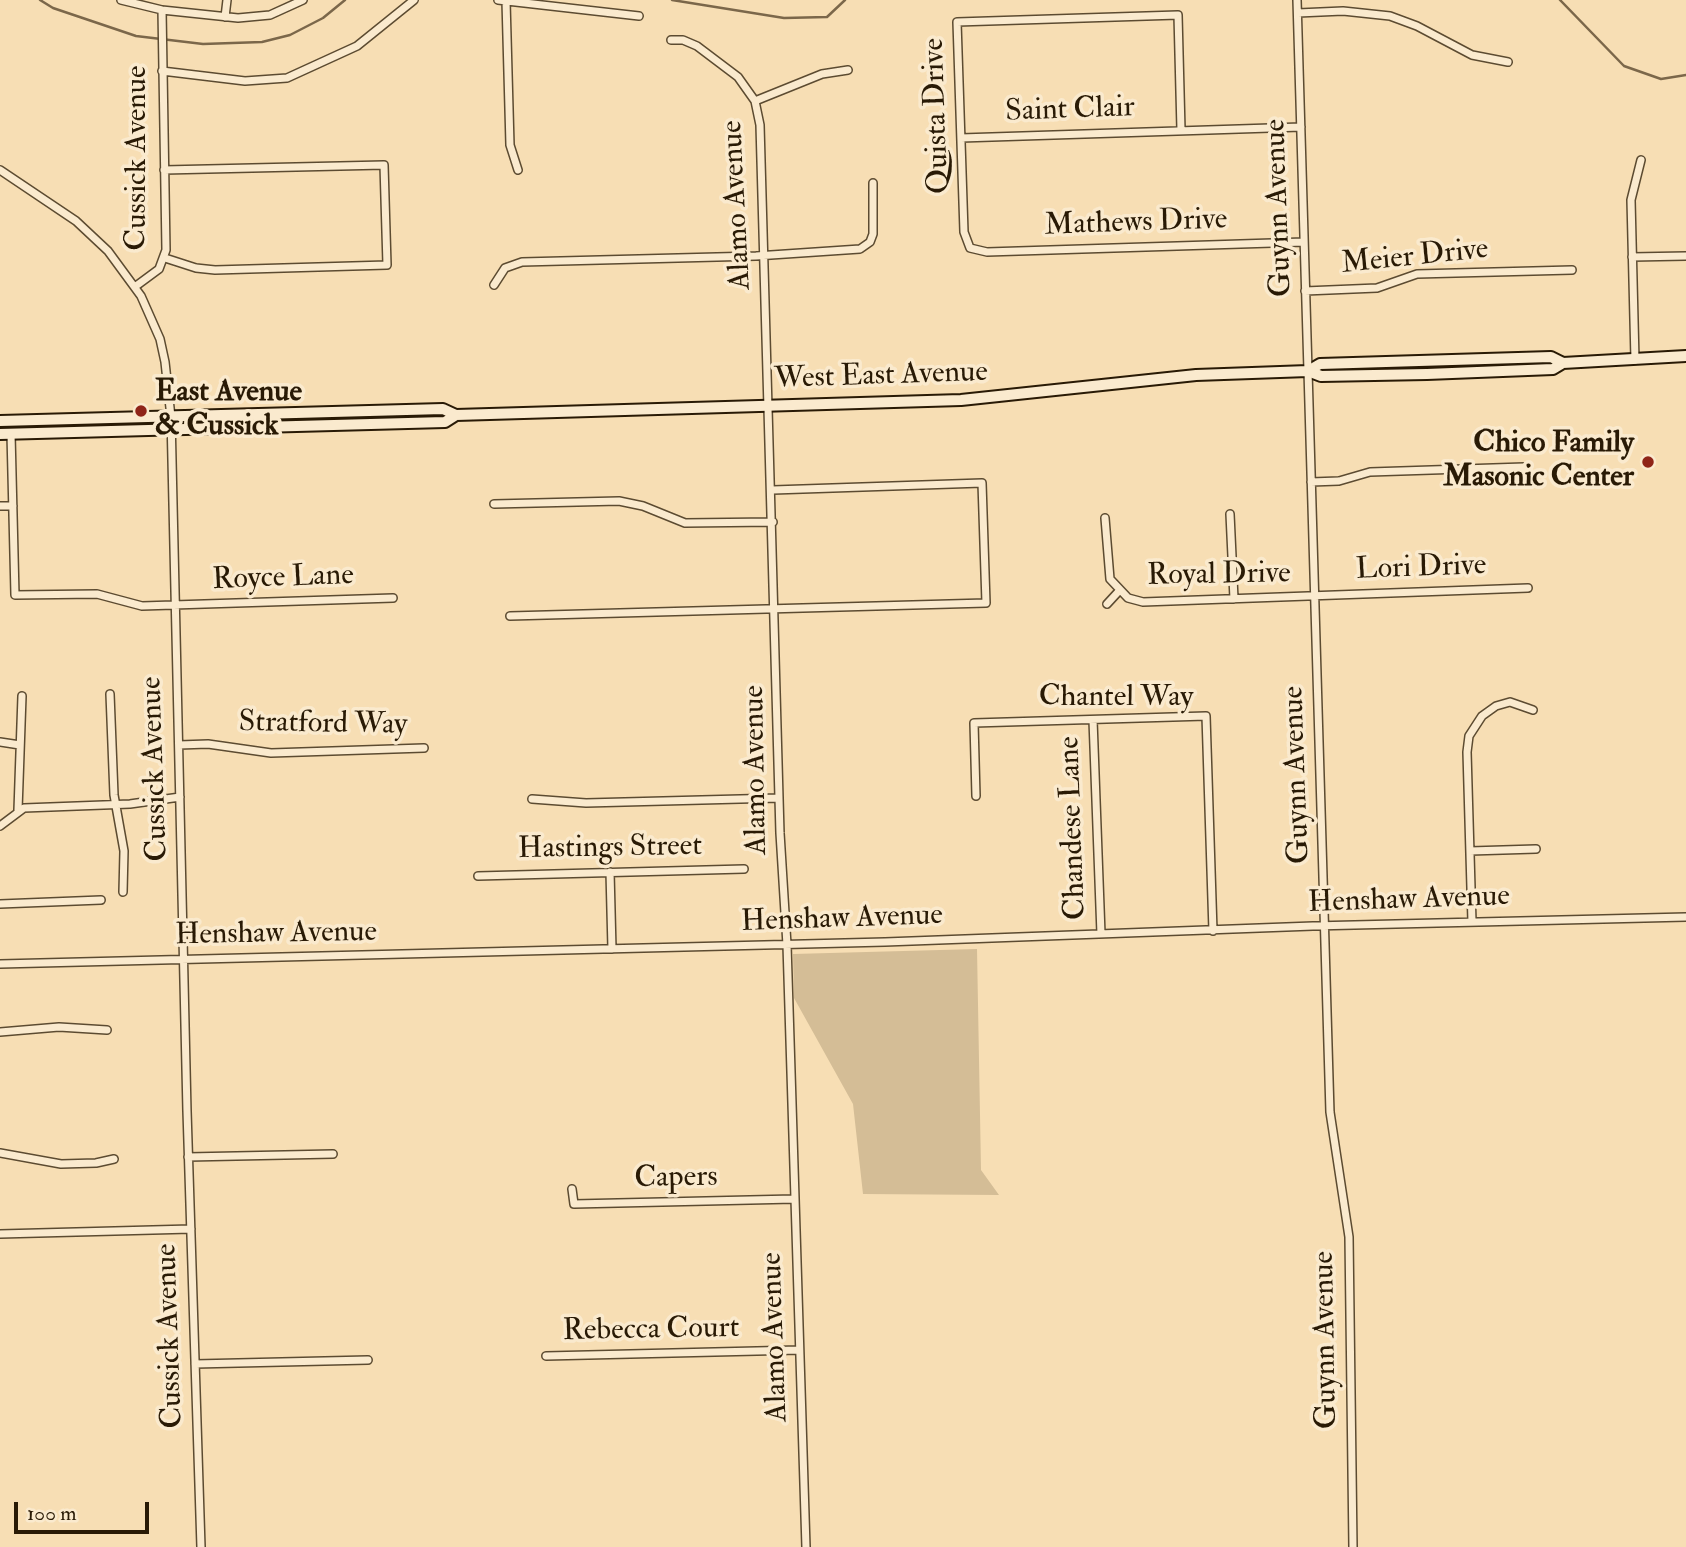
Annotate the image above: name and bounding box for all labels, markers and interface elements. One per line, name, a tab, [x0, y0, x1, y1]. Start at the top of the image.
street label: Quista Drive	[917, 37, 959, 195]
street label: Cussick Avenue	[121, 65, 157, 251]
street label: Saint Clair	[1005, 91, 1135, 131]
street label: Guynn Avenue	[1259, 118, 1301, 298]
street label: Alamo Avenue	[716, 119, 760, 291]
street label: Mathews Drive	[1044, 203, 1228, 245]
street label: Meier Drive	[1340, 232, 1490, 284]
street label: West East Avenue	[774, 355, 988, 399]
place label: East Avenue & Cussick	[155, 376, 302, 446]
marker: East Avenue & Cussick	[133, 403, 149, 419]
place label: Chico Family Masonic Center	[1443, 427, 1634, 498]
marker: Chico Family Masonic Center	[1640, 454, 1656, 470]
street label: Lori Drive	[1355, 549, 1487, 589]
street label: Royal Drive	[1147, 557, 1291, 595]
street label: Royce Lane	[212, 559, 354, 599]
street label: Cussick Avenue	[135, 676, 177, 862]
street label: Chantel Way	[1039, 681, 1193, 717]
street label: Alamo Avenue	[738, 685, 776, 855]
street label: Guynn Avenue	[1277, 685, 1319, 865]
street label: Stratford Way	[238, 706, 408, 744]
street label: Chandese Lane	[1053, 735, 1095, 921]
street label: Hastings Street	[518, 829, 702, 869]
street label: Henshaw Avenue	[1307, 879, 1511, 923]
street label: Henshaw Avenue	[740, 898, 944, 942]
street label: Henshaw Avenue	[175, 915, 377, 955]
street label: Capers	[634, 1160, 718, 1198]
street label: Cussick Avenue	[150, 1243, 192, 1429]
street label: Alamo Avenue	[755, 1251, 797, 1423]
street label: Guynn Avenue	[1307, 1251, 1347, 1429]
street label: Rebecca Court	[562, 1311, 740, 1351]
scale bar	[18, 1488, 152, 1532]
text: 100 m	[27, 1500, 77, 1527]

